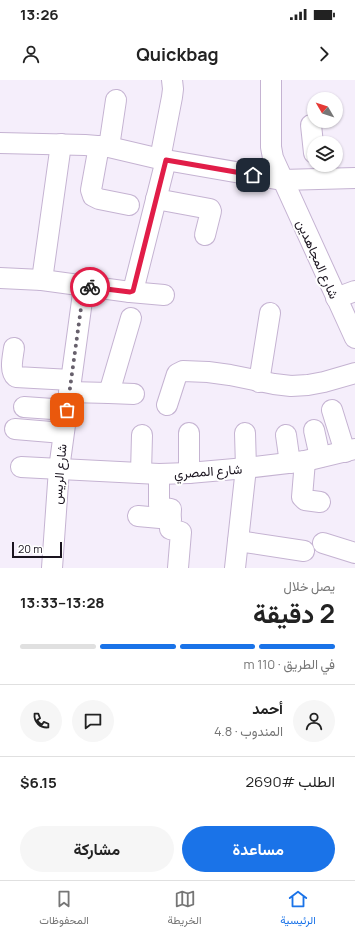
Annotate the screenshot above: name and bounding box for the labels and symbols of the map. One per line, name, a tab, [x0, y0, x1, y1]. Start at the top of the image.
north arrow	[307, 92, 343, 128]
pin	[236, 158, 270, 192]
street label: شارع المجاهدين	[292, 216, 344, 302]
courier	[70, 267, 110, 307]
pin	[50, 393, 84, 427]
street label: شارع الريس	[47, 443, 72, 505]
street label: شارع المصري	[173, 460, 243, 484]
scale bar	[12, 540, 62, 559]

